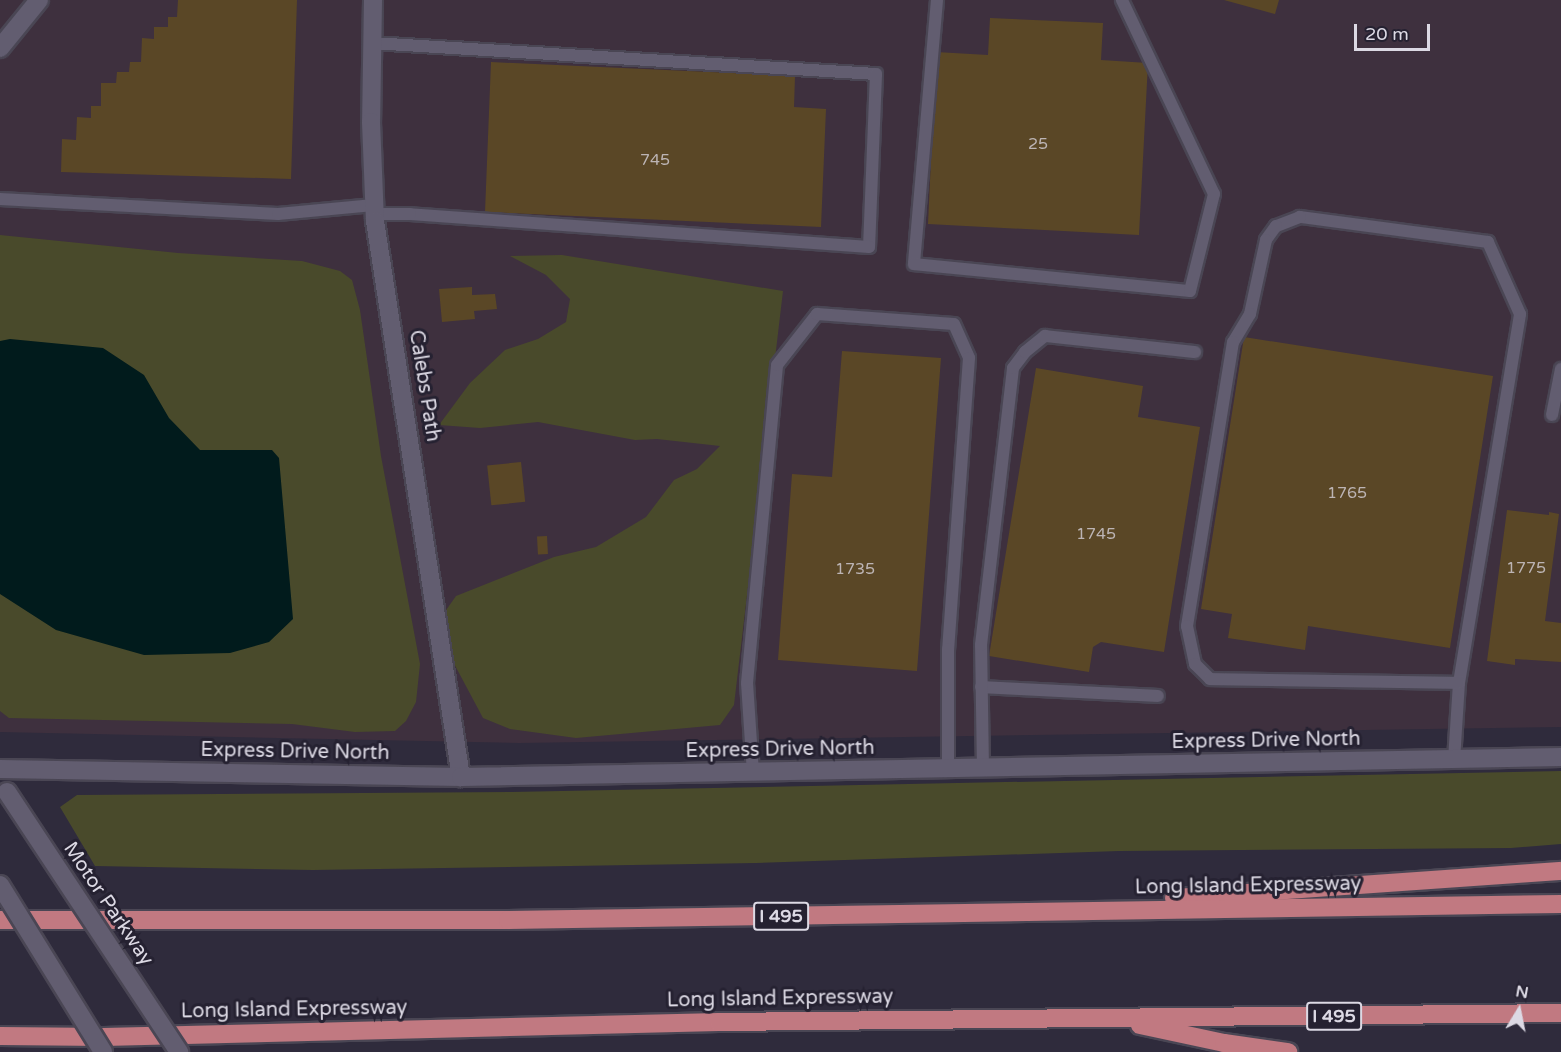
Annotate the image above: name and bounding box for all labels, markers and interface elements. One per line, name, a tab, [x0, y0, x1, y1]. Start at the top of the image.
scale bar	[1357, 12, 1434, 50]
text: 20 m	[1365, 23, 1409, 45]
house number: 25	[1028, 134, 1048, 154]
house number: 745	[640, 150, 670, 170]
street label: Calebs Path	[403, 329, 445, 443]
house number: 1765	[1327, 483, 1367, 503]
house number: 1745	[1076, 524, 1116, 544]
house number: 1775	[1506, 558, 1546, 578]
house number: 1735	[835, 559, 875, 579]
street label: Express Drive North	[1171, 727, 1361, 755]
street label: Express Drive North	[685, 736, 875, 764]
street label: Express Drive North	[200, 738, 390, 766]
street label: Motor Parkway	[58, 838, 158, 970]
street label: Long Island Expressway	[1135, 872, 1361, 900]
road number: I 495	[752, 901, 810, 931]
north arrow	[1489, 980, 1549, 1040]
text: N	[1514, 981, 1530, 1003]
street label: Long Island Expressway	[667, 985, 893, 1013]
street label: Long Island Expressway	[181, 996, 407, 1024]
road number: I 495	[1306, 1001, 1362, 1031]

